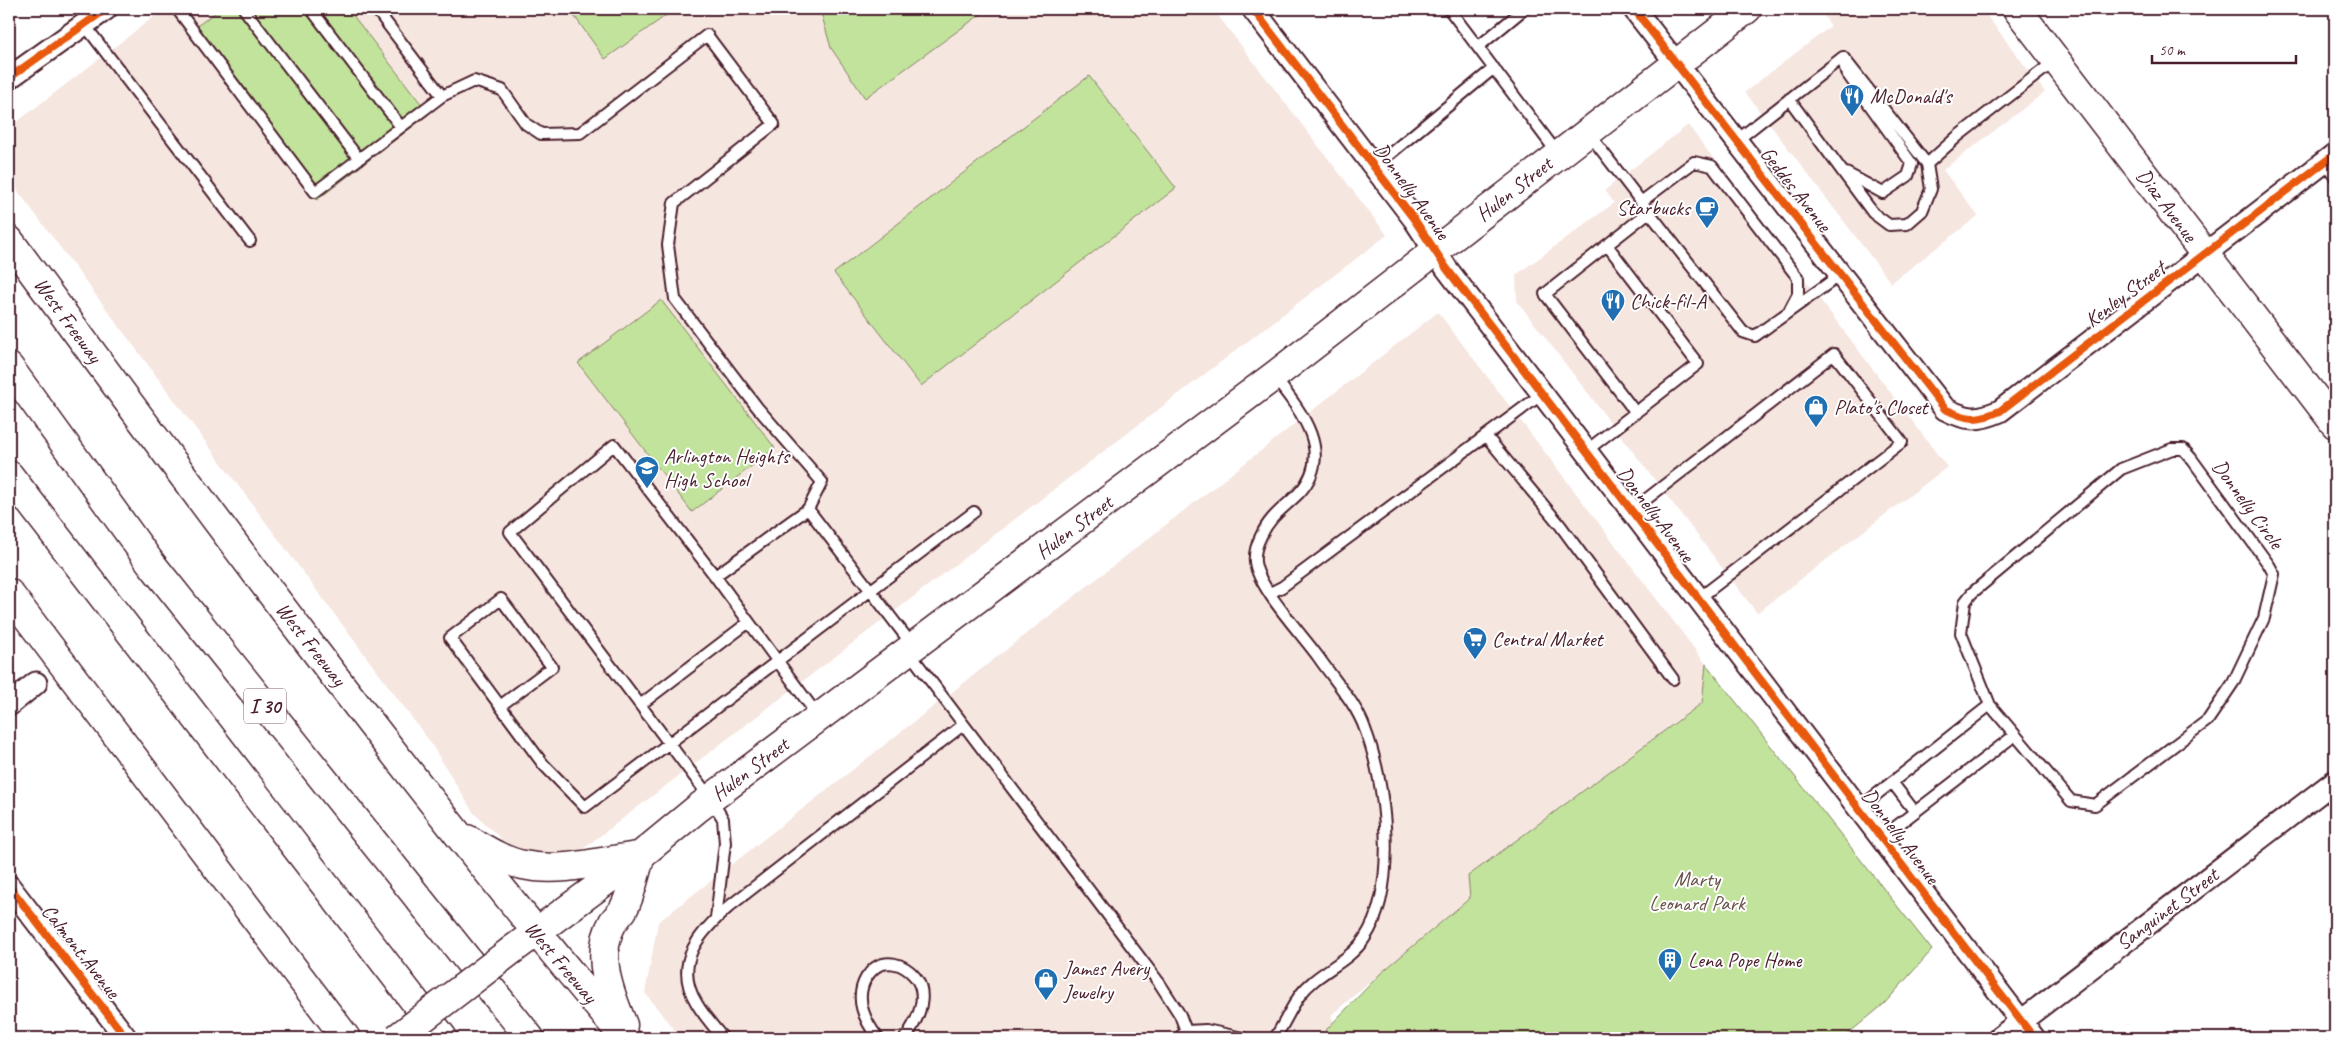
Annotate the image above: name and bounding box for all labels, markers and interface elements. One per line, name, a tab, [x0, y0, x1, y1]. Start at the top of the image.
scale bar	[2152, 32, 2295, 64]
text: 50 m	[2159, 41, 2186, 60]
restaurant icon: McDonald's	[1839, 83, 1865, 117]
place label: McDonald's	[1870, 83, 1953, 109]
street label: Donnelly Avenue	[1368, 138, 1456, 245]
street label: Geddes Avenue	[1755, 141, 1838, 238]
street label: Hulen Street	[1471, 150, 1559, 227]
street label: Diaz Avenue	[2131, 163, 2204, 248]
place label: Starbucks	[1617, 195, 1692, 221]
cafe icon: Starbucks	[1694, 195, 1720, 229]
street label: Kenley Street	[2080, 253, 2173, 333]
street label: West Freeway	[28, 272, 109, 369]
restaurant icon: Chick-fil-A	[1600, 288, 1626, 322]
place label: Chick-fil-A	[1630, 288, 1707, 314]
shop icon: Plato's Closet	[1803, 394, 1829, 428]
place label: Plato's Closet	[1834, 394, 1930, 420]
place label: Arlington Heights High School	[664, 443, 791, 493]
street label: Donnelly Circle	[2207, 454, 2290, 555]
school or university icon: Arlington Heights High School	[634, 455, 660, 489]
street label: Donnelly Avenue	[1612, 461, 1701, 568]
street label: Hulen Street	[1030, 488, 1119, 564]
street label: West Freeway	[270, 597, 353, 693]
supermarket icon: Central Market	[1462, 626, 1488, 660]
place label: Central Market	[1492, 626, 1605, 652]
road number: I 30	[244, 688, 286, 724]
street label: Hulen Street	[706, 730, 795, 806]
street label: Donnelly Avenue	[1857, 783, 1946, 890]
street label: Sanguinet Street	[2111, 861, 2225, 956]
park label: Marty Leonard Park	[1649, 866, 1746, 916]
street label: Calmont Avenue	[36, 899, 127, 1004]
street label: West Freeway	[519, 916, 604, 1010]
building icon: Lena Pope Home	[1657, 947, 1683, 981]
place label: Lena Pope Home	[1688, 947, 1802, 973]
place label: James Avery Jewelry	[1063, 955, 1151, 1005]
shop icon: James Avery Jewelry	[1033, 967, 1059, 1001]

